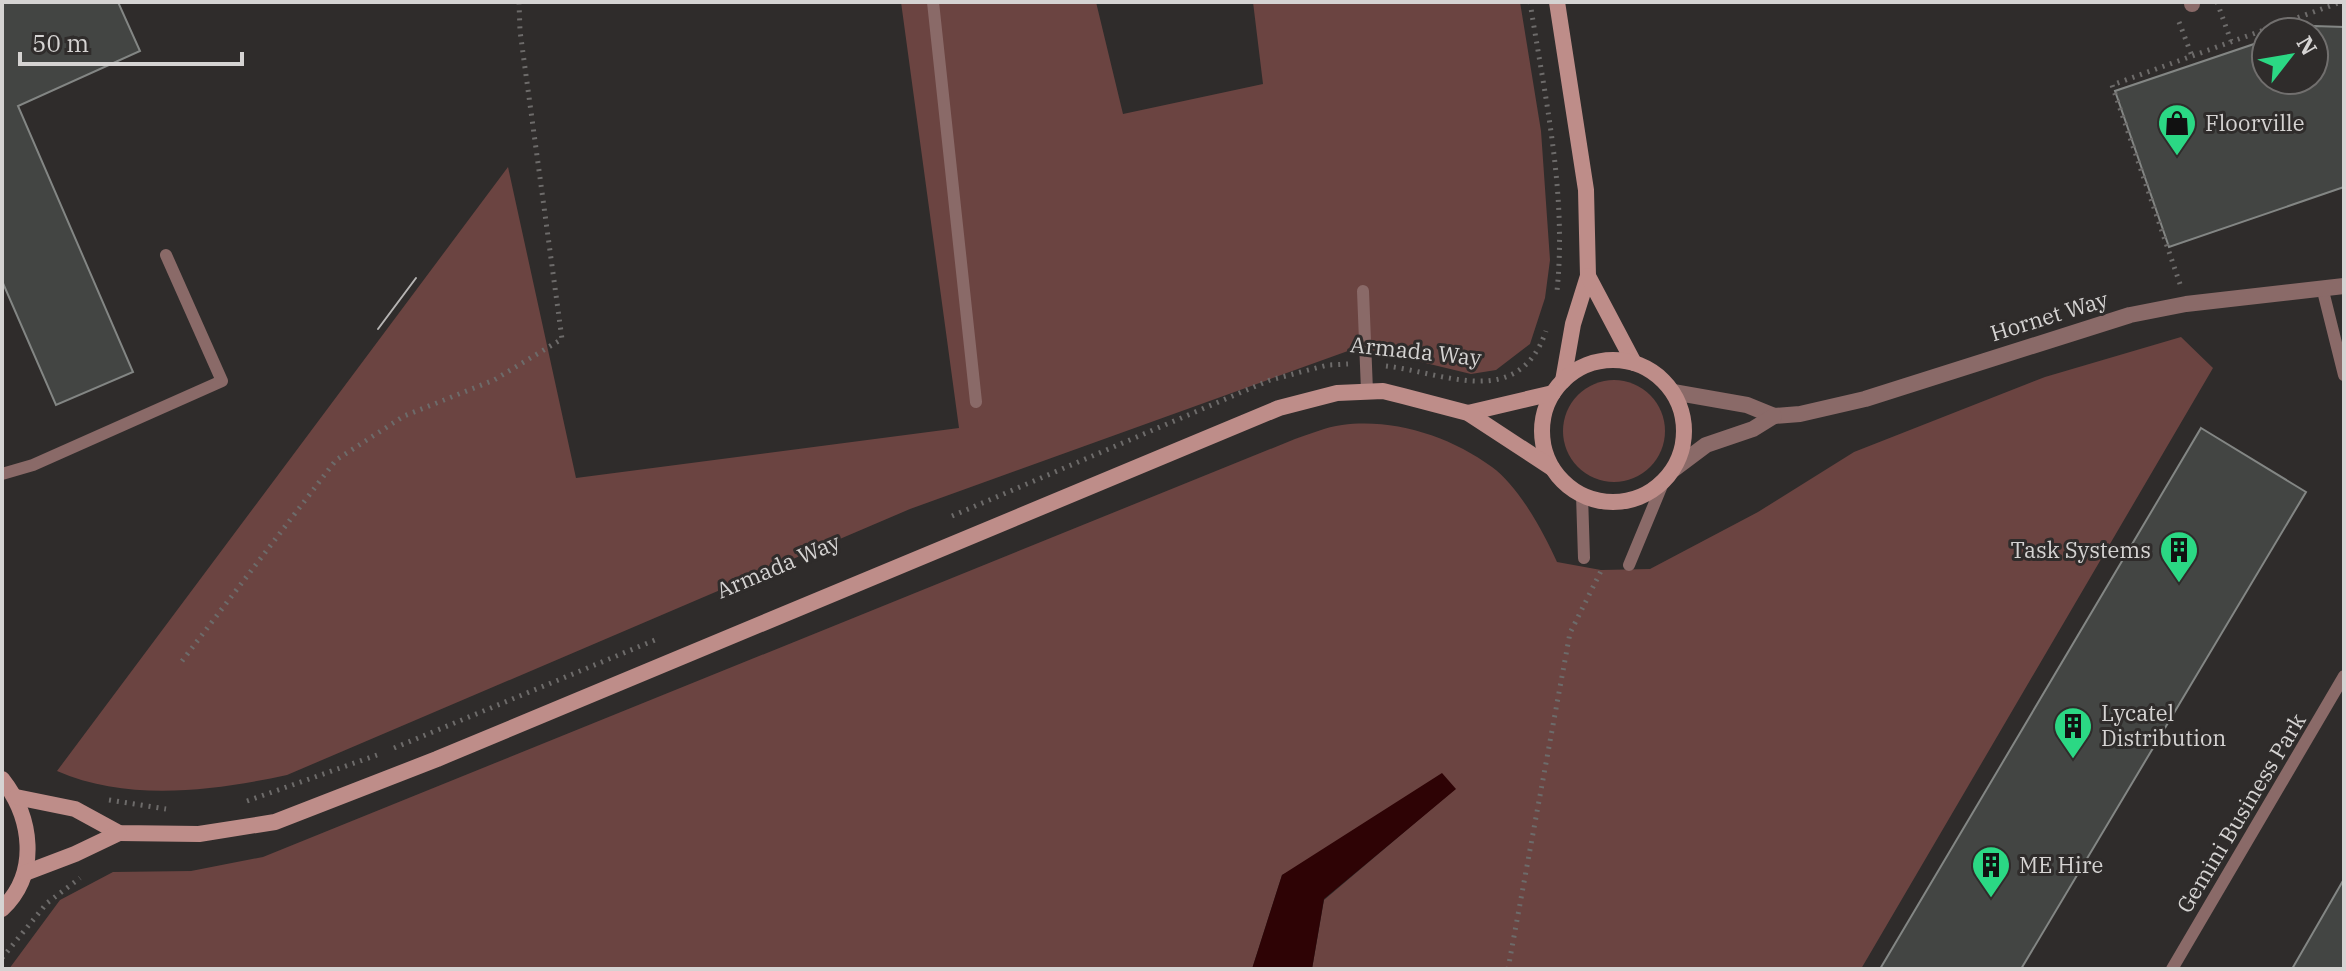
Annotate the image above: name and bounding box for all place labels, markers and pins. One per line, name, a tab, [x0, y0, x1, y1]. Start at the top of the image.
shop icon: Floorville	[2156, 102, 2198, 157]
place label: Floorville	[2205, 108, 2304, 137]
building icon: Task Systems	[2158, 529, 2200, 584]
place label: Task Systems	[2010, 535, 2151, 564]
place label: Lycatel Distribution	[2101, 698, 2226, 752]
building icon: Lycatel Distribution	[2052, 705, 2094, 760]
building icon: ME Hire	[1970, 844, 2012, 899]
place label: ME Hire	[2019, 850, 2103, 879]

